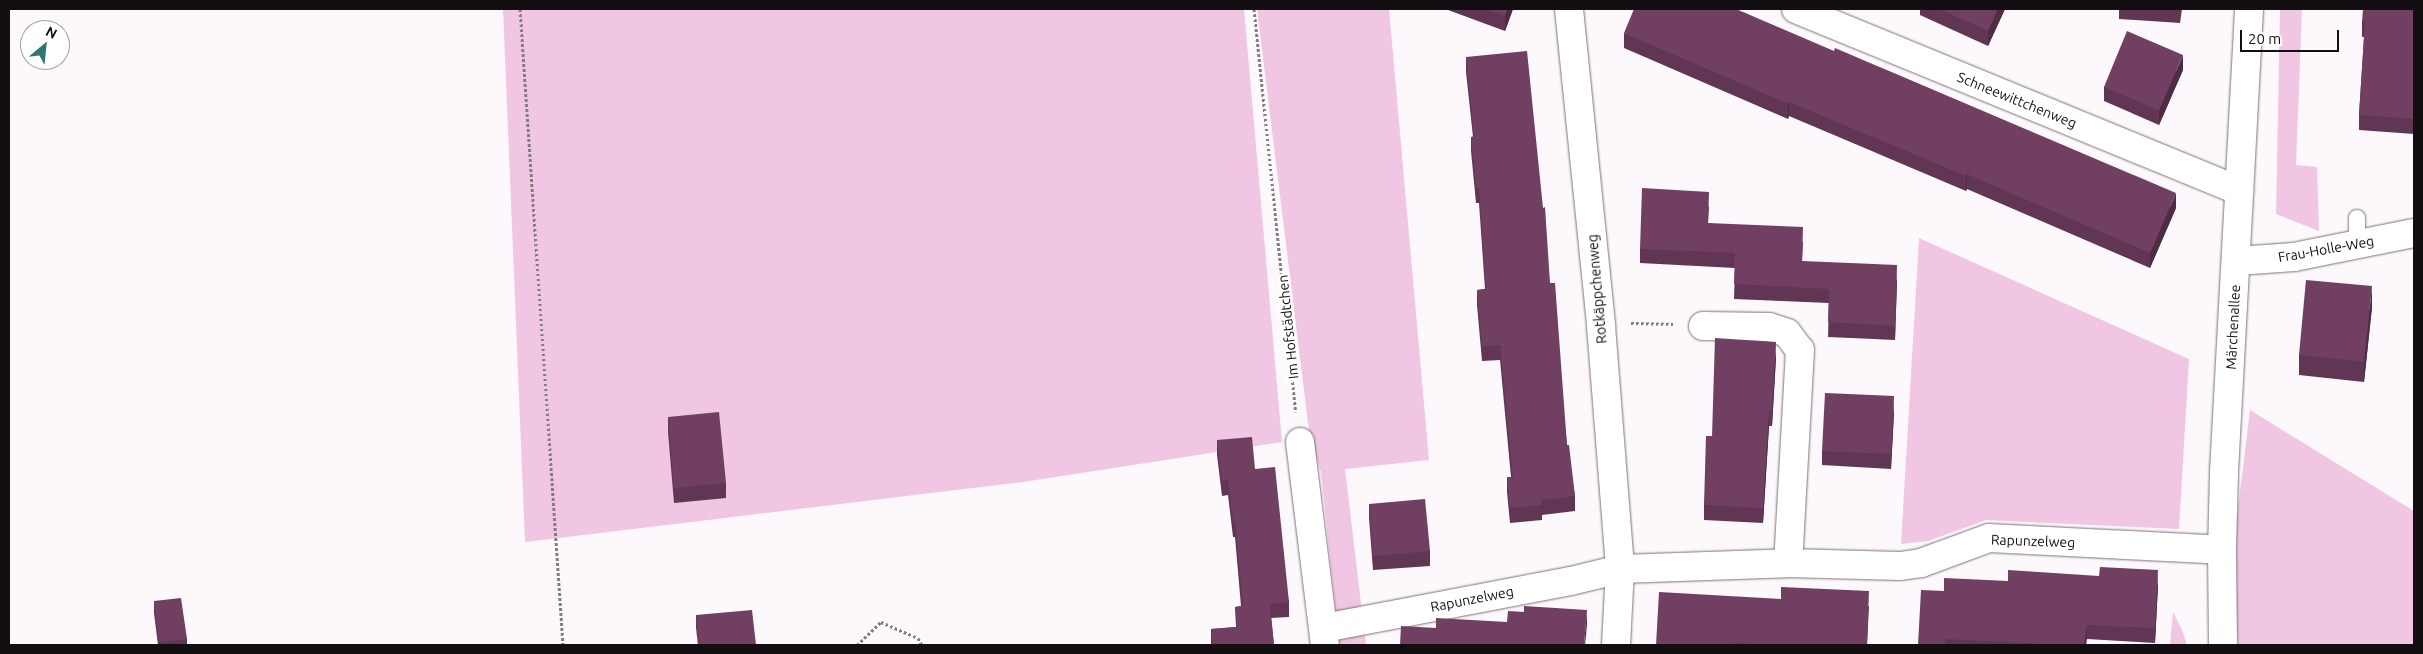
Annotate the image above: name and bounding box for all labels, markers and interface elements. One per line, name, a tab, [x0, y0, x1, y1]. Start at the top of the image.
north arrow	[20, 20, 70, 70]
scale bar	[2243, 20, 2342, 52]
text: N	[43, 23, 60, 42]
text: 20 m	[2248, 30, 2281, 47]
street label: Schneewittchenweg	[1955, 68, 2079, 132]
street label: Frau-Holle-Weg	[2277, 232, 2375, 266]
street label: Rotkäppchenweg	[1584, 234, 1610, 344]
street label: Im Hofstädtchen	[1274, 274, 1302, 380]
street label: Märchenallee	[2222, 284, 2244, 370]
street label: Rapunzelweg	[1991, 531, 2075, 551]
street label: Rapunzelweg	[1429, 583, 1515, 615]

